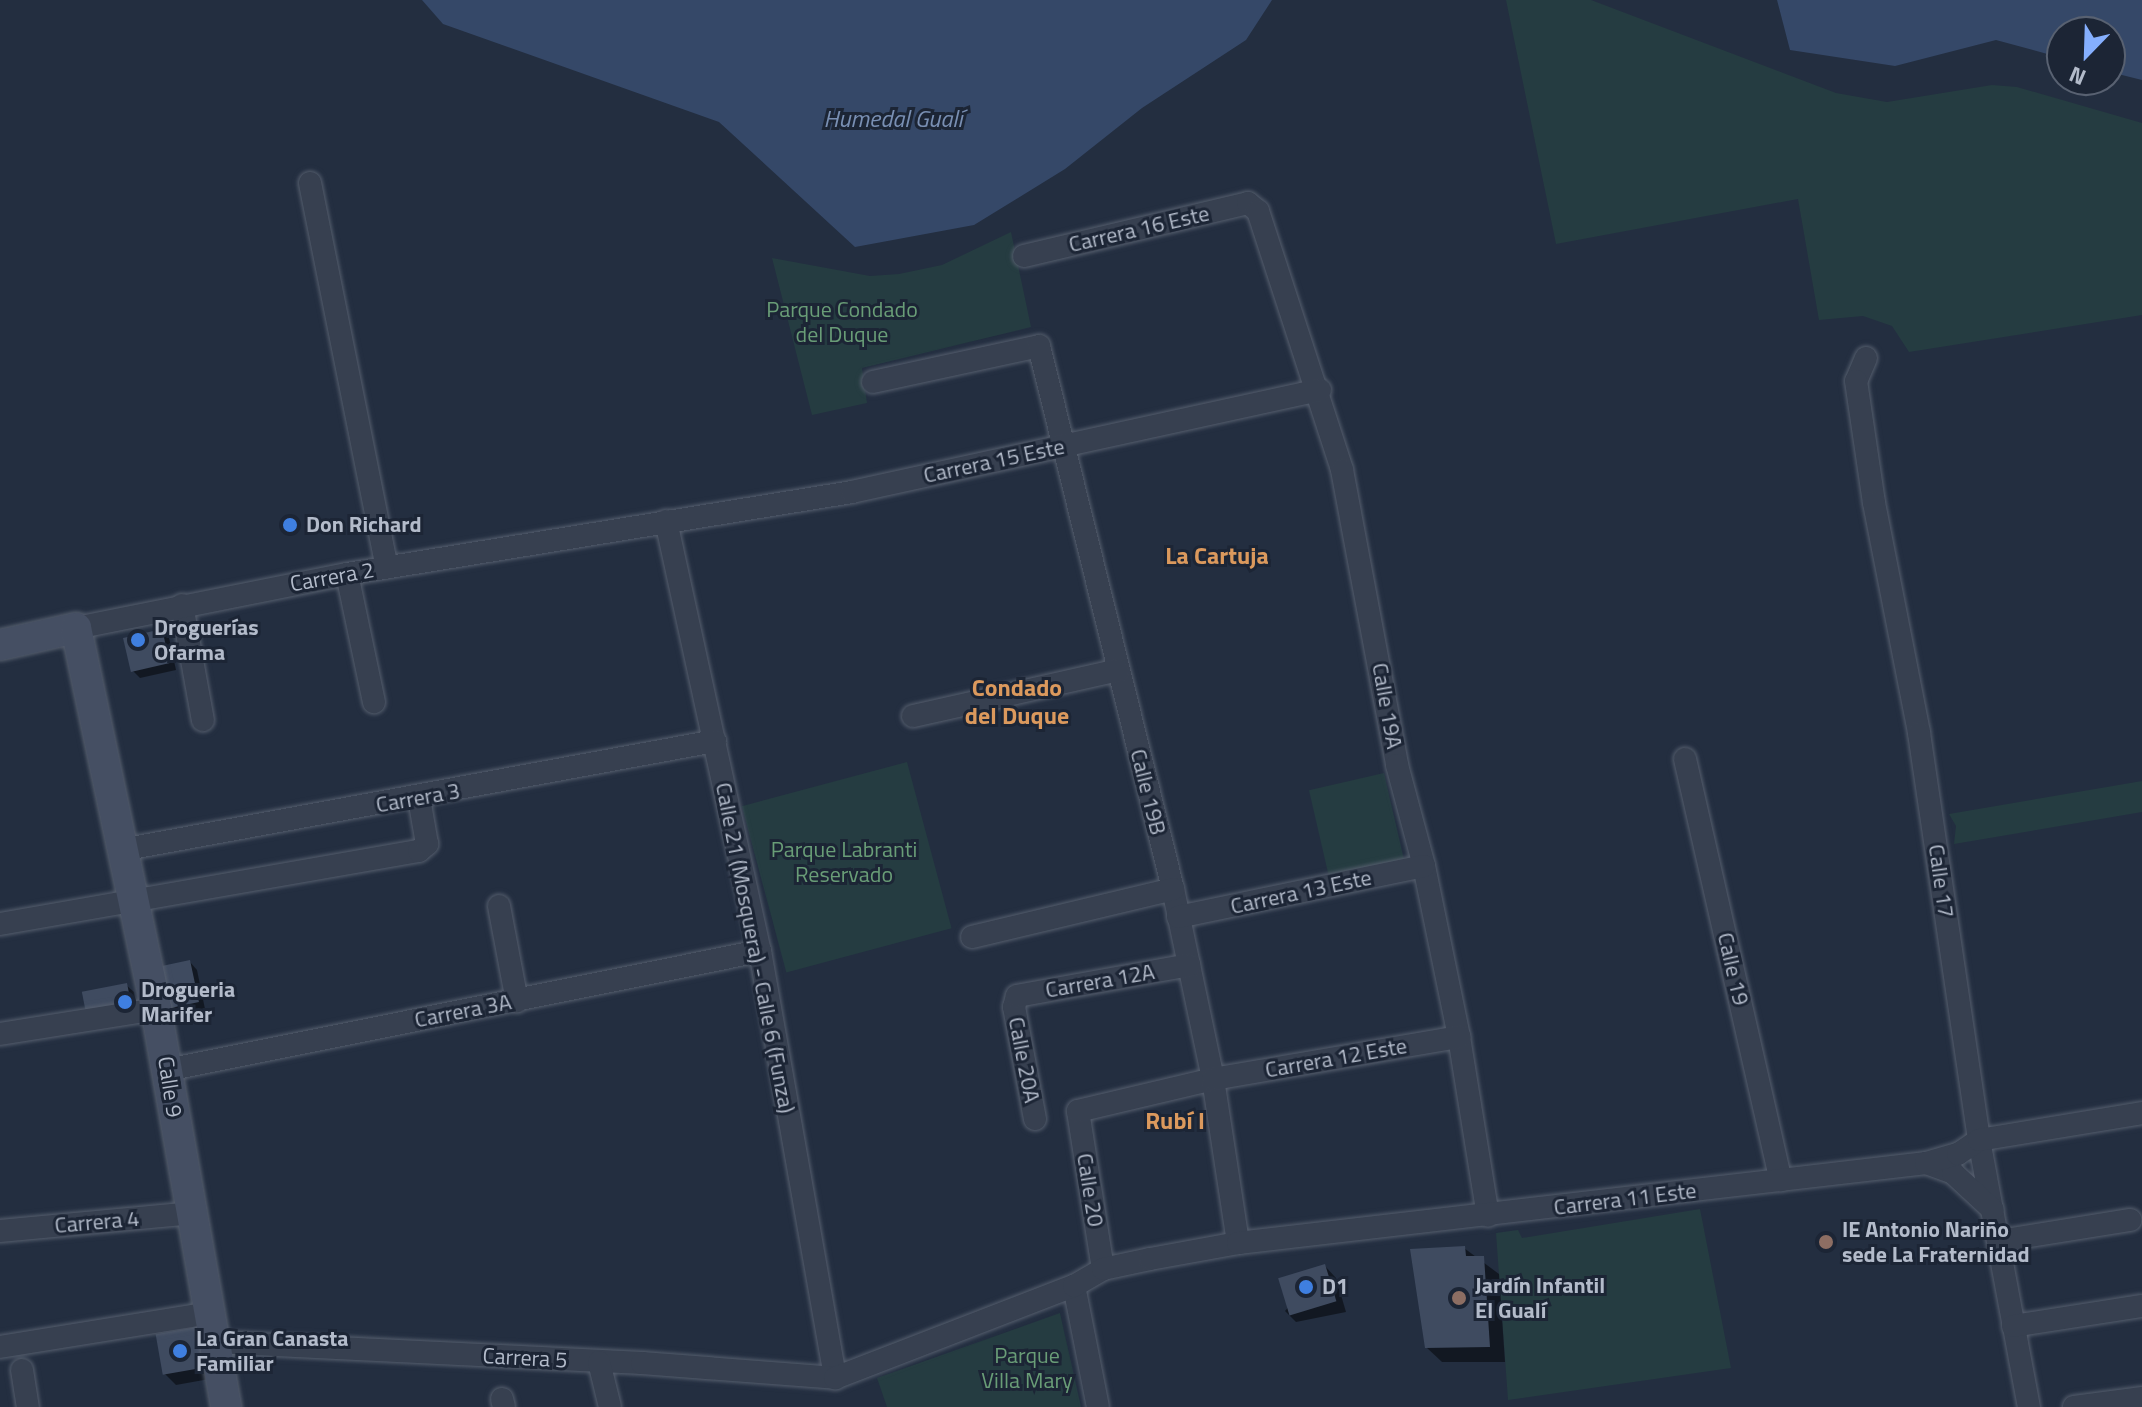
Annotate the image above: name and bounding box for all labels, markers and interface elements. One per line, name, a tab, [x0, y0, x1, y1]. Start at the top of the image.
north arrow	[2046, 16, 2126, 96]
text: N	[2064, 58, 2091, 95]
water label: Humedal Gualí	[824, 105, 962, 133]
street label: Carrera 16 Este	[1066, 200, 1212, 258]
park label: Parque Condado del Duque	[766, 296, 918, 348]
street label: Carrera 15 Este	[921, 433, 1067, 489]
place label: Don Richard	[306, 512, 422, 538]
marker: Don Richard	[281, 516, 299, 534]
district label: La Cartuja	[1165, 542, 1269, 570]
street label: Carrera 2	[288, 557, 376, 597]
place label: Droguerías Ofarma	[154, 614, 259, 666]
marker: Droguerías Ofarma	[129, 631, 147, 649]
street label: Calle 19A	[1366, 661, 1408, 751]
district label: Condado del Duque	[965, 674, 1069, 730]
street label: Calle 19B	[1125, 746, 1171, 838]
street label: Carrera 3	[374, 778, 462, 818]
street label: Calle 21 (Mosquera) - Calle 6 (Funza)	[710, 780, 800, 1116]
park label: Parque Labranti Reservado	[771, 836, 917, 888]
street label: Calle 17	[1923, 843, 1959, 919]
street label: Carrera 13 Este	[1228, 864, 1374, 920]
street label: Calle 19	[1712, 930, 1754, 1008]
street label: Carrera 12A	[1043, 958, 1157, 1004]
place label: Drogueria Marifer	[141, 976, 235, 1028]
street label: Carrera 3A	[412, 989, 514, 1033]
marker: Drogueria Marifer	[116, 993, 134, 1011]
street label: Calle 20A	[1003, 1015, 1045, 1105]
street label: Carrera 12 Este	[1263, 1033, 1409, 1083]
street label: Calle 9	[152, 1055, 188, 1119]
district label: Rubí I	[1145, 1107, 1205, 1135]
street label: Calle 20	[1071, 1152, 1109, 1228]
street label: Carrera 11 Este	[1552, 1177, 1698, 1221]
street label: Carrera 4	[54, 1205, 140, 1239]
place label: IE Antonio Nariño sede La Fraternidad	[1842, 1216, 2030, 1268]
marker: IE Antonio Nariño sede La Fraternidad	[1817, 1233, 1835, 1251]
place label: Jardín Infantil El Gualí	[1475, 1272, 1605, 1324]
place label: D1	[1322, 1274, 1348, 1300]
marker: D1	[1297, 1278, 1315, 1296]
marker: Jardín Infantil El Gualí	[1450, 1289, 1468, 1307]
place label: La Gran Canasta Familiar	[196, 1325, 349, 1376]
marker: La Gran Canasta Familiar	[171, 1342, 189, 1360]
park label: Parque Villa Mary	[981, 1342, 1073, 1394]
street label: Carrera 5	[482, 1343, 568, 1373]

